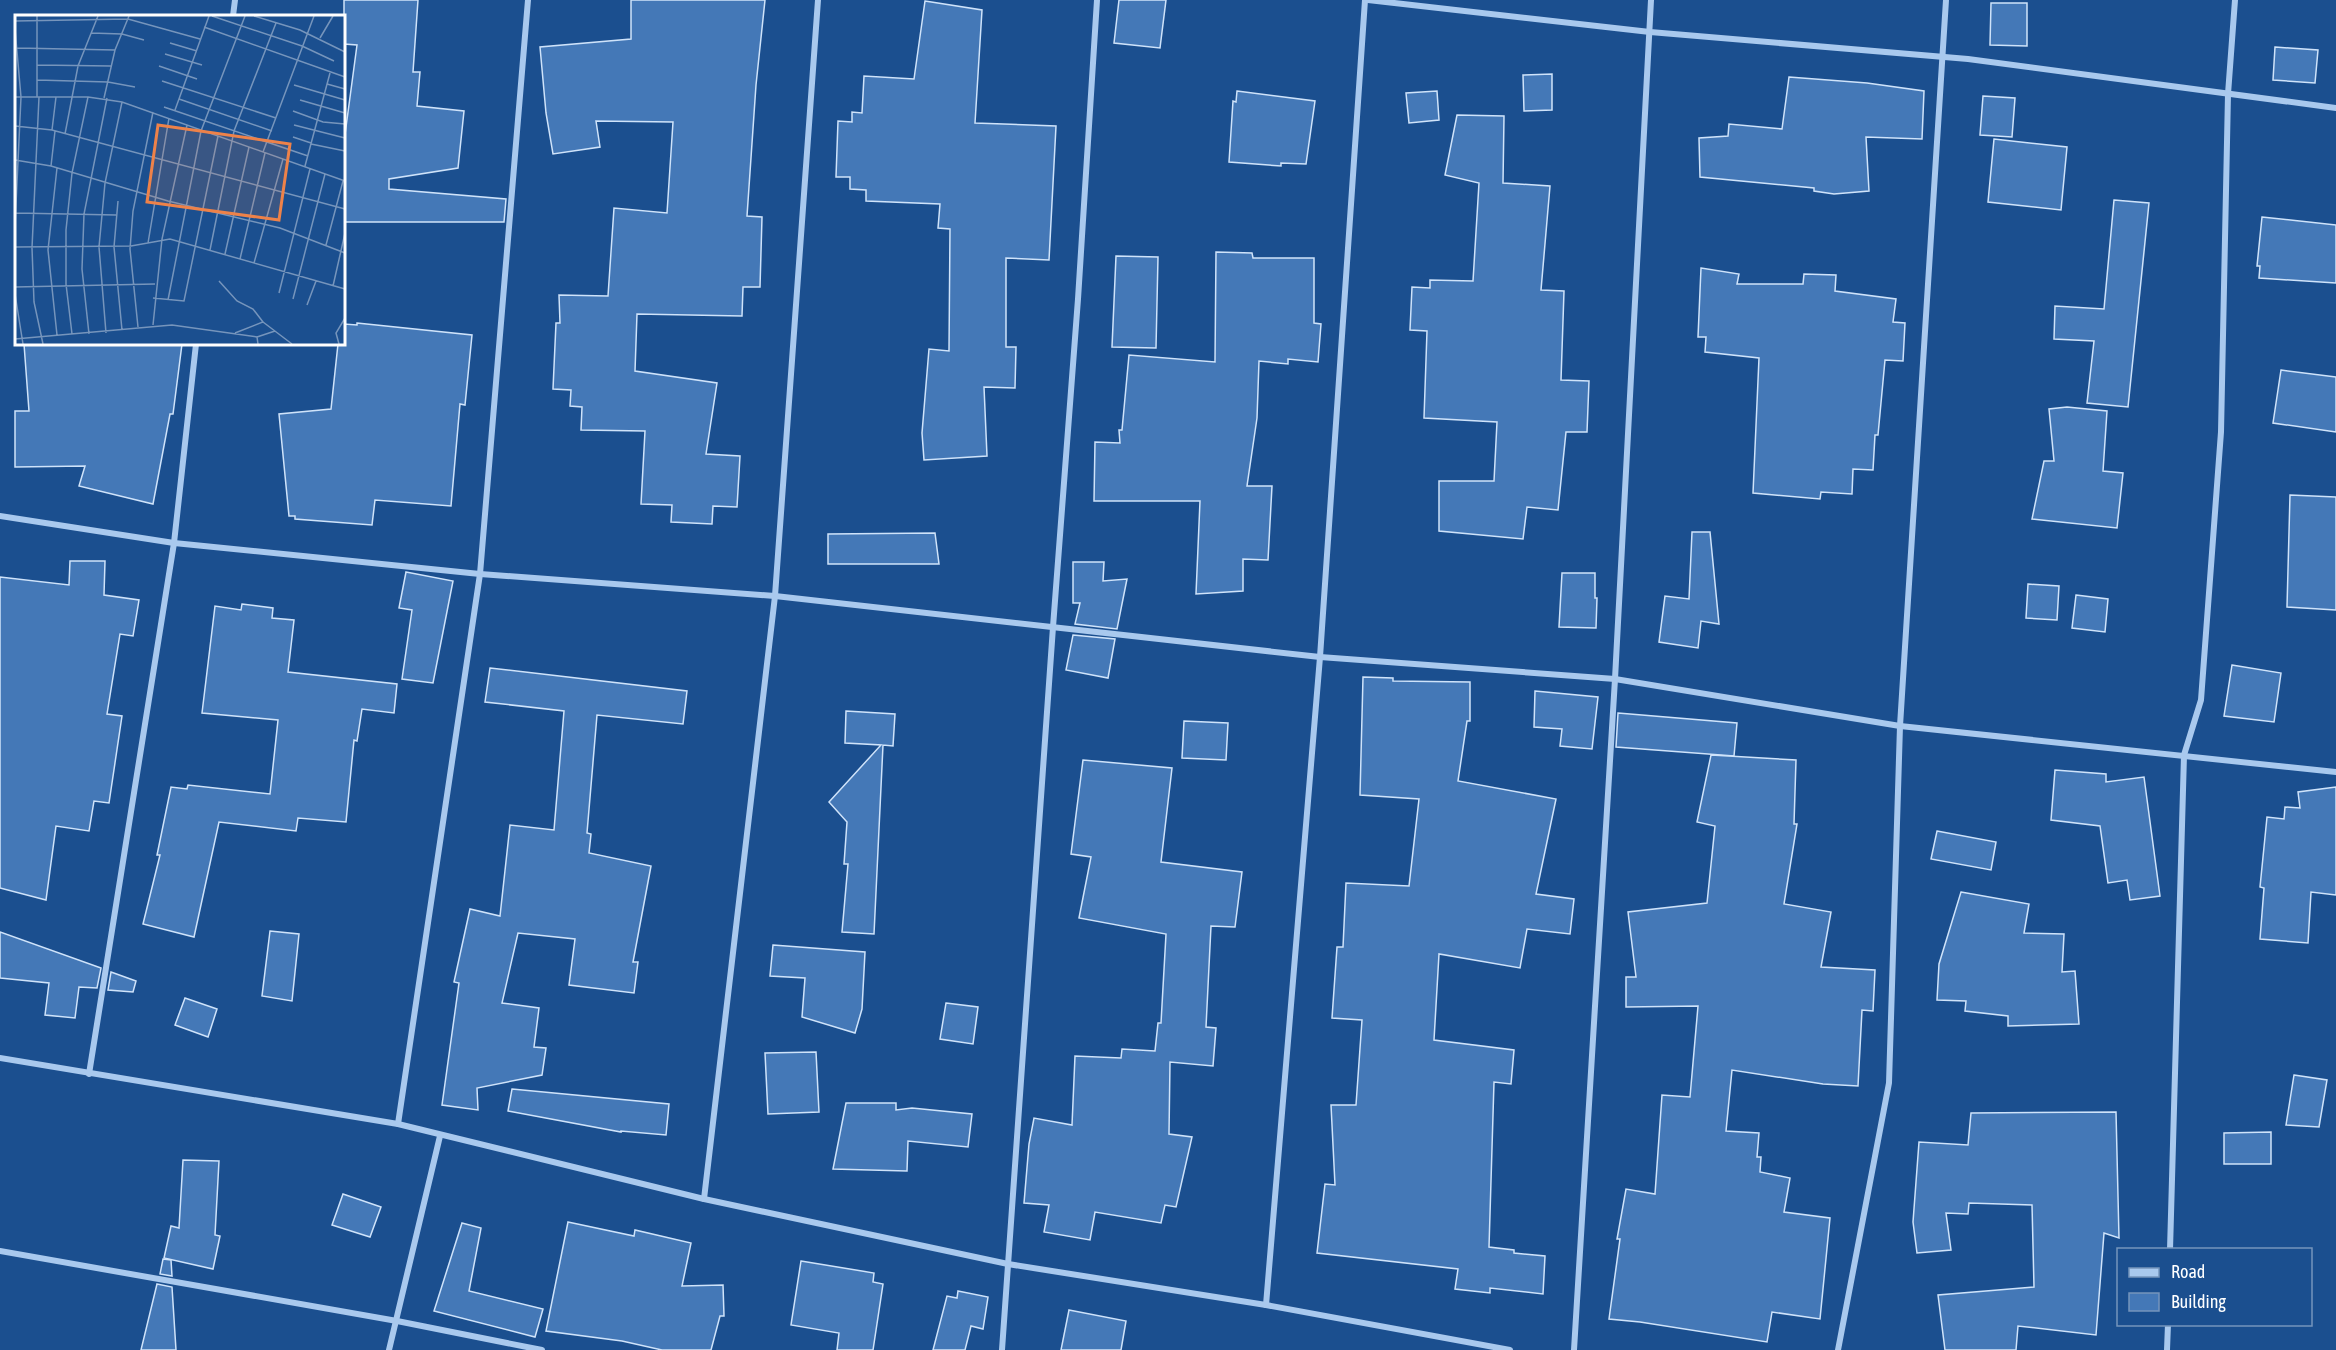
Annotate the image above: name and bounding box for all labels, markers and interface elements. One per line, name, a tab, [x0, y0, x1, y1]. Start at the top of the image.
inset map	[15, 15, 345, 345]
legend	[2117, 1248, 2312, 1326]
text: Road	[2171, 1261, 2205, 1282]
text: Building	[2171, 1291, 2226, 1312]

